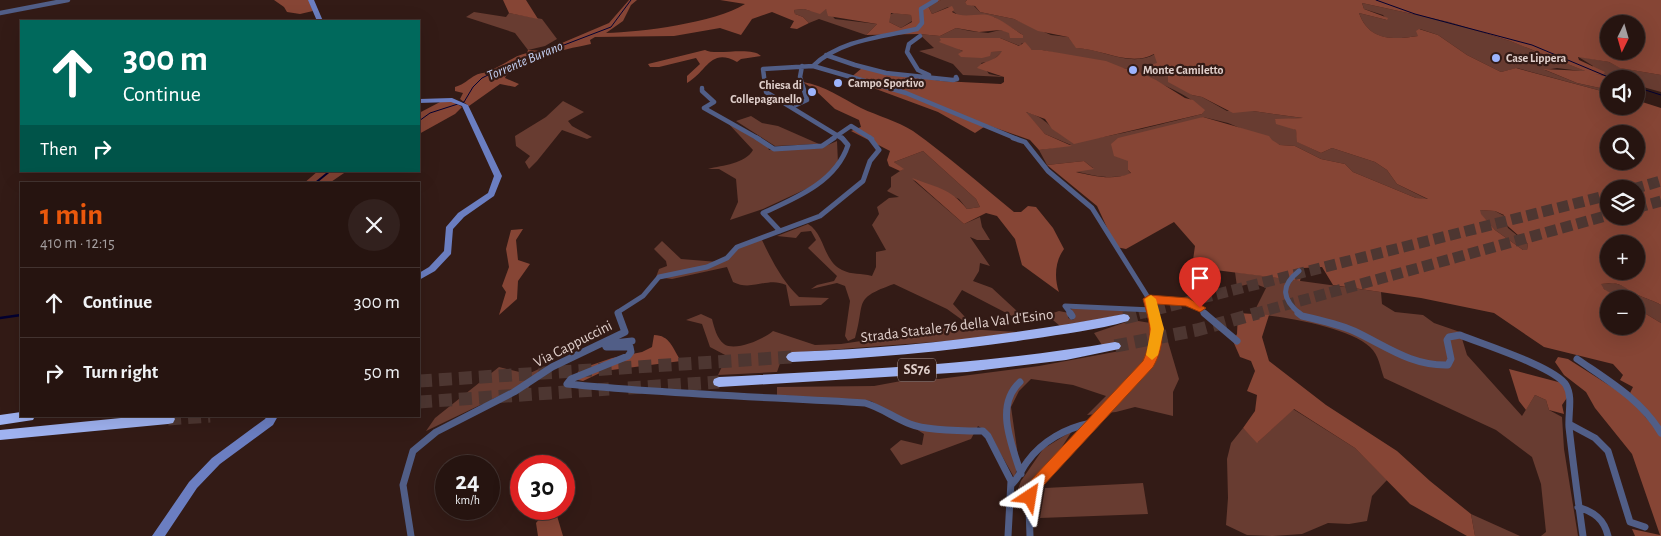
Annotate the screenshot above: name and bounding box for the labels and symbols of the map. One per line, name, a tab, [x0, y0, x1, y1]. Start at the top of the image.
north arrow	[1600, 15, 1645, 60]
water label: Torrente Burano	[485, 39, 565, 83]
marker: Case Lippera	[1490, 52, 1502, 64]
place label: Case Lippera	[1506, 52, 1566, 64]
marker: Monte Camiletto	[1127, 64, 1139, 76]
place label: Monte Camiletto	[1143, 64, 1224, 76]
marker: Campo Sportivo	[832, 77, 844, 89]
place label: Campo Sportivo	[848, 77, 924, 89]
place label: Chiesa di Collepaganello	[730, 79, 802, 105]
marker: Chiesa di Collepaganello	[806, 86, 818, 98]
pin	[1179, 257, 1221, 308]
street label: Strada Statale 76 della Val d'Esino	[860, 307, 1054, 345]
street label: Via Cappuccini	[531, 318, 615, 370]
road number: SS76	[898, 358, 936, 382]
speed limit sign: 30	[510, 455, 575, 520]
position arrow	[1003, 470, 1055, 522]

